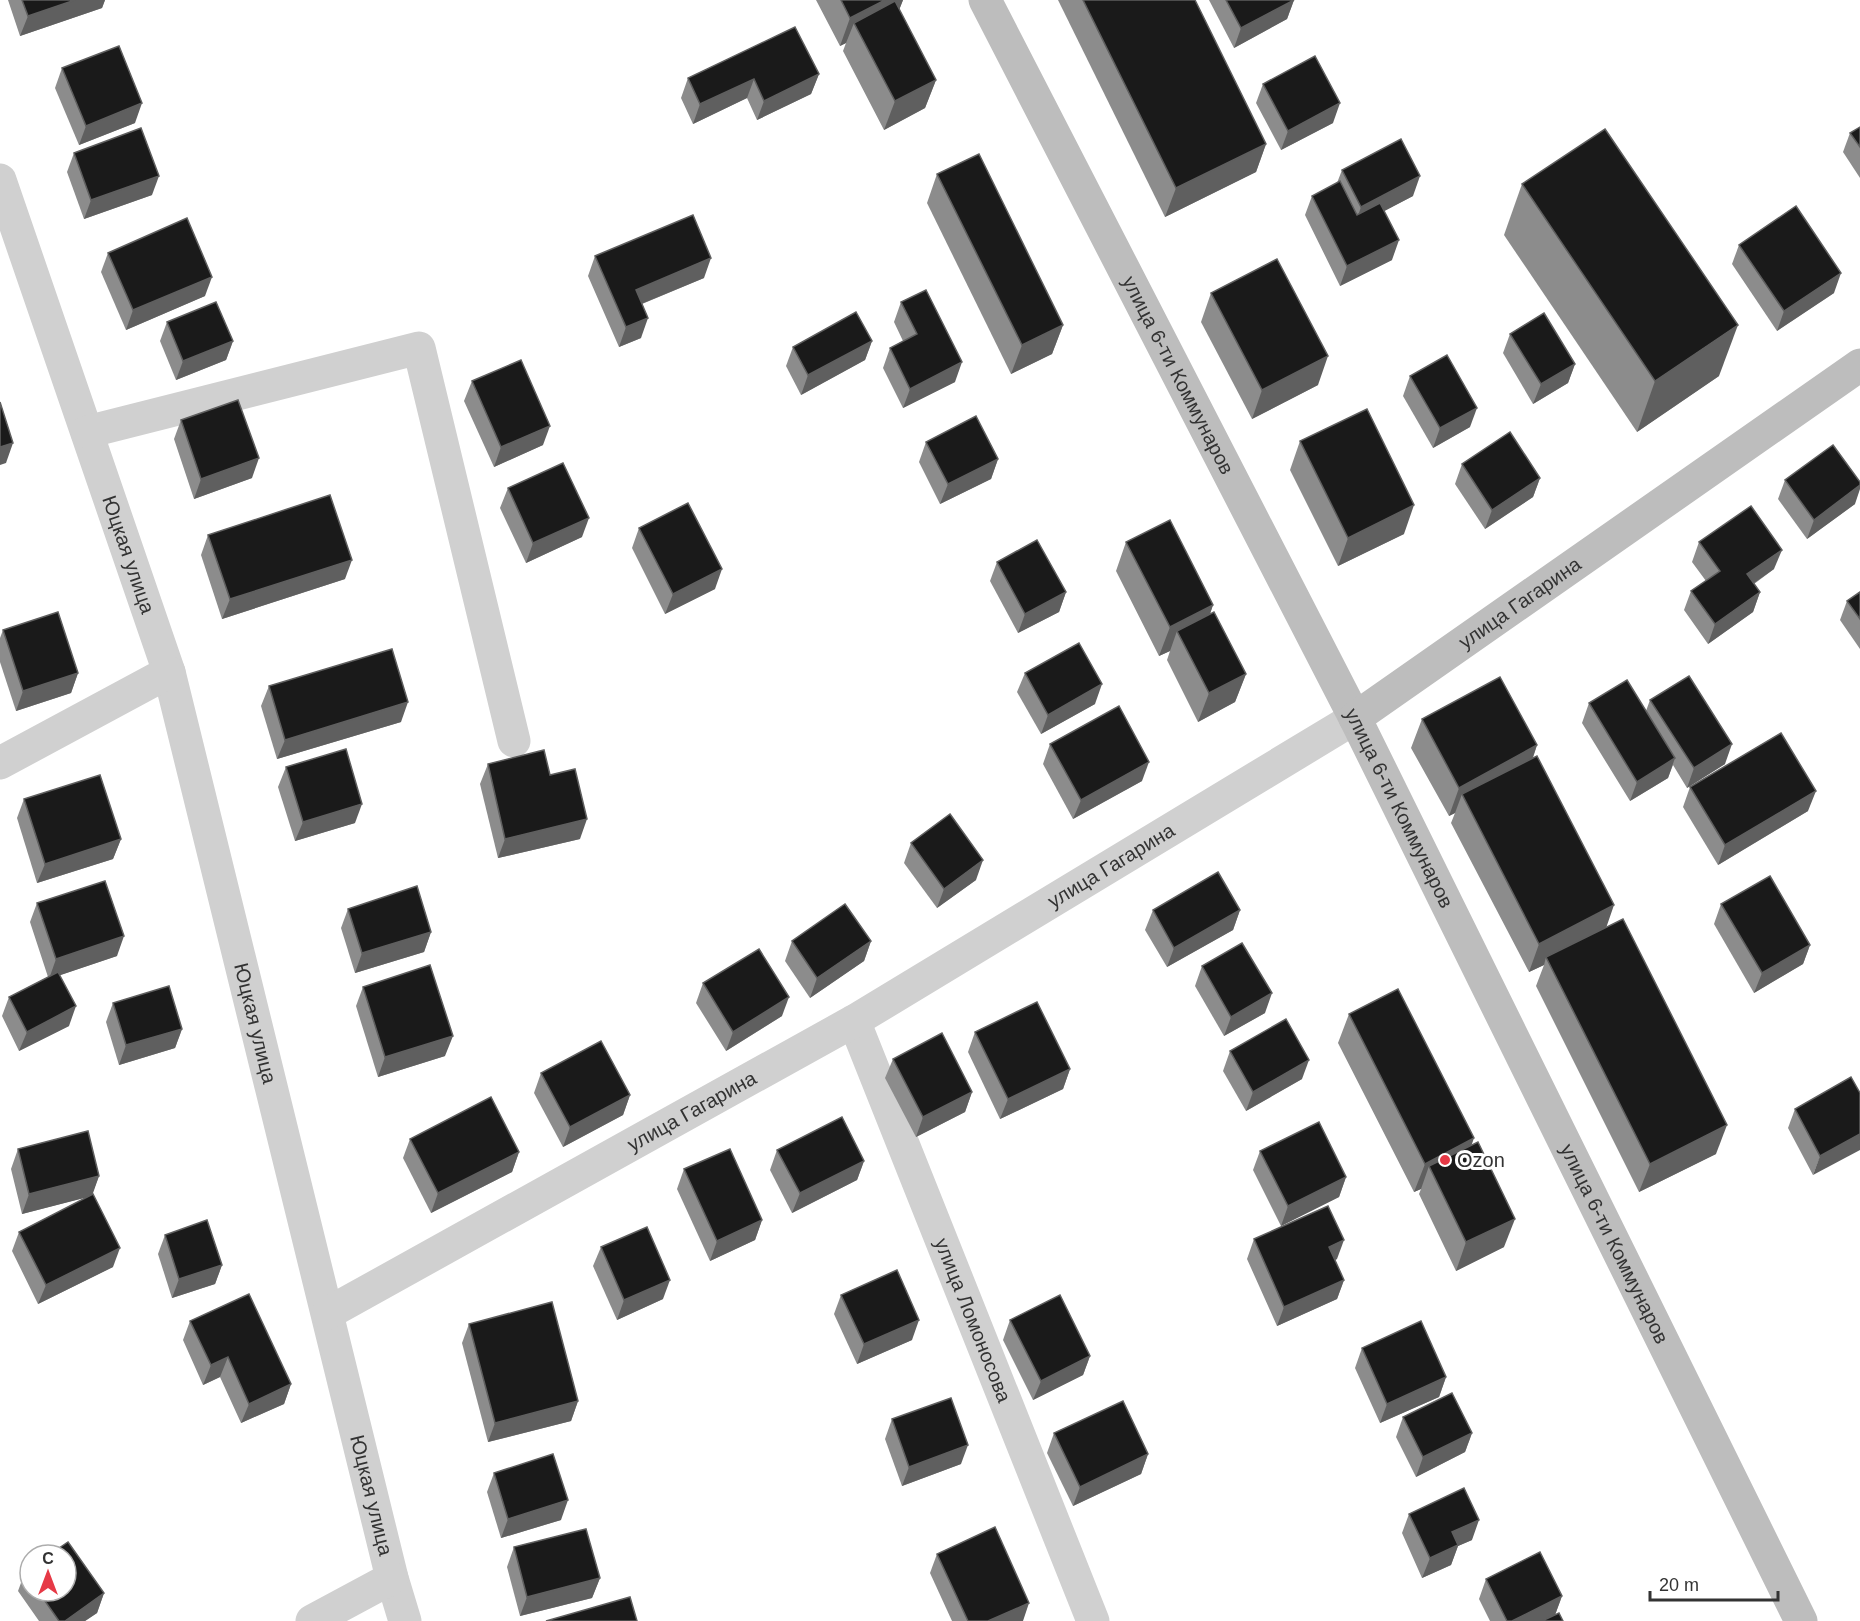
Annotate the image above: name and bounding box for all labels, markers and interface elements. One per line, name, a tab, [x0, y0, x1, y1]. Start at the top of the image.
street label: улица 6-ти Коммунаров	[1118, 272, 1238, 478]
street label: Юцкая улица	[98, 493, 159, 617]
street label: улица Гагарина	[1454, 552, 1586, 653]
street label: улица 6-ти Коммунаров	[1341, 704, 1458, 911]
street label: улица Гагарина	[1044, 818, 1179, 912]
street label: Юцкая улица	[230, 961, 281, 1087]
street label: улица Гагарина	[623, 1066, 761, 1156]
street label: улица 6-ти Коммунаров	[1556, 1140, 1673, 1347]
place label: Ozon	[1457, 1149, 1505, 1171]
marker: Ozon	[1438, 1153, 1452, 1167]
street label: улица Ломоносова	[931, 1235, 1016, 1406]
street label: Юцкая улица	[346, 1433, 397, 1559]
north arrow	[18, 1543, 78, 1603]
text: С	[42, 1550, 54, 1567]
scale bar	[1650, 1564, 1778, 1602]
text: 20 m	[1659, 1575, 1699, 1595]

